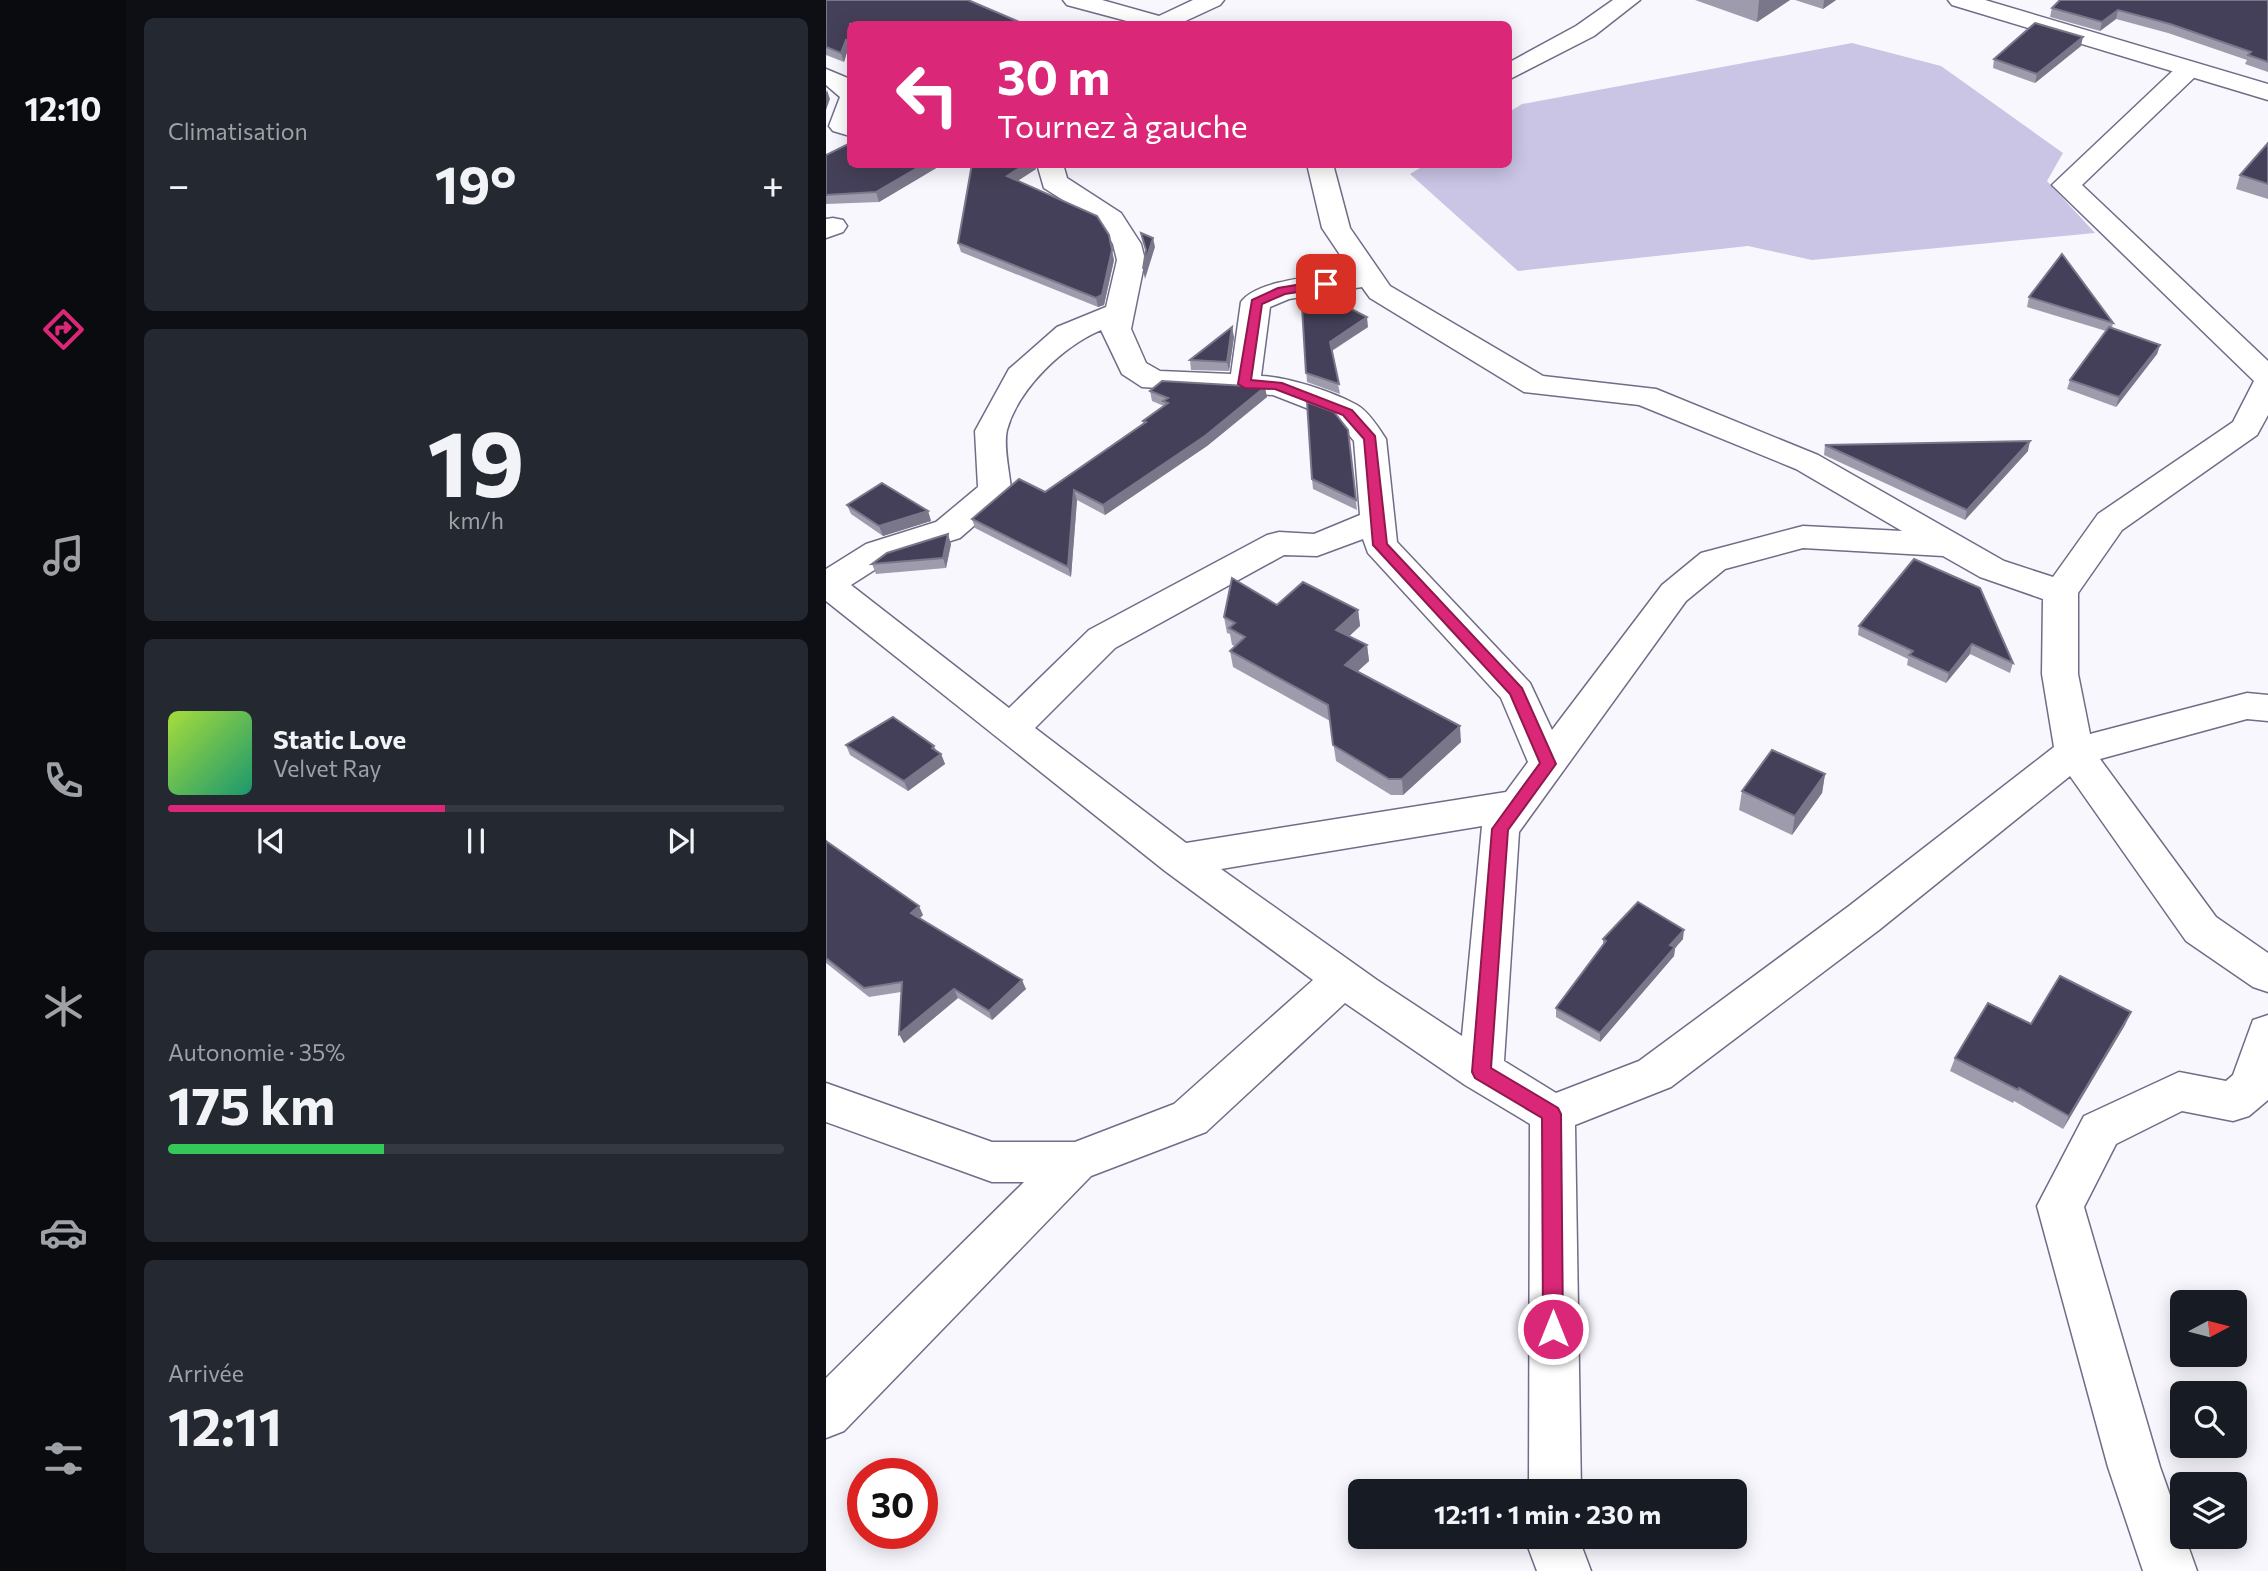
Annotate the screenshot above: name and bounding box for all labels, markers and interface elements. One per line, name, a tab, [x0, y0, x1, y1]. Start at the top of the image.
text: 30 m	[997, 45, 1110, 105]
icon: left	[882, 49, 973, 140]
text: 12:10	[25, 88, 101, 128]
text: Tournez à gauche	[997, 105, 1248, 145]
text: Climatisation	[168, 117, 308, 145]
text: 19°	[435, 151, 516, 215]
text: −	[168, 160, 190, 207]
text: +	[762, 160, 784, 207]
pin	[1296, 254, 1356, 314]
icon: arrive	[1307, 265, 1345, 303]
icon: directions	[39, 305, 88, 354]
text: 19	[427, 404, 525, 516]
text: km/h	[448, 506, 504, 534]
icon: music	[39, 531, 88, 580]
text: Static Love	[273, 723, 406, 754]
text: Velvet Ray	[273, 754, 381, 782]
icon: phone	[39, 756, 88, 805]
icon: previous	[252, 822, 290, 860]
icon: pause	[457, 822, 495, 860]
icon: next	[662, 822, 700, 860]
icon: climate	[39, 982, 88, 1031]
text: Autonomie · 35%	[168, 1038, 345, 1066]
text: 175 km	[168, 1072, 335, 1136]
icon: car	[39, 1208, 88, 1257]
north arrow	[2170, 1290, 2247, 1367]
map controls	[2170, 1290, 2247, 1549]
position arrow	[1516, 1292, 1590, 1366]
text: Arrivée	[168, 1359, 244, 1387]
button: search	[2170, 1381, 2247, 1458]
text: 12:11	[168, 1393, 282, 1457]
icon: filters	[39, 1434, 88, 1483]
speed limit sign: 30	[847, 1458, 938, 1549]
button: layers	[2170, 1472, 2247, 1549]
text: 12:11 · 1 min · 230 m	[1434, 1498, 1661, 1529]

